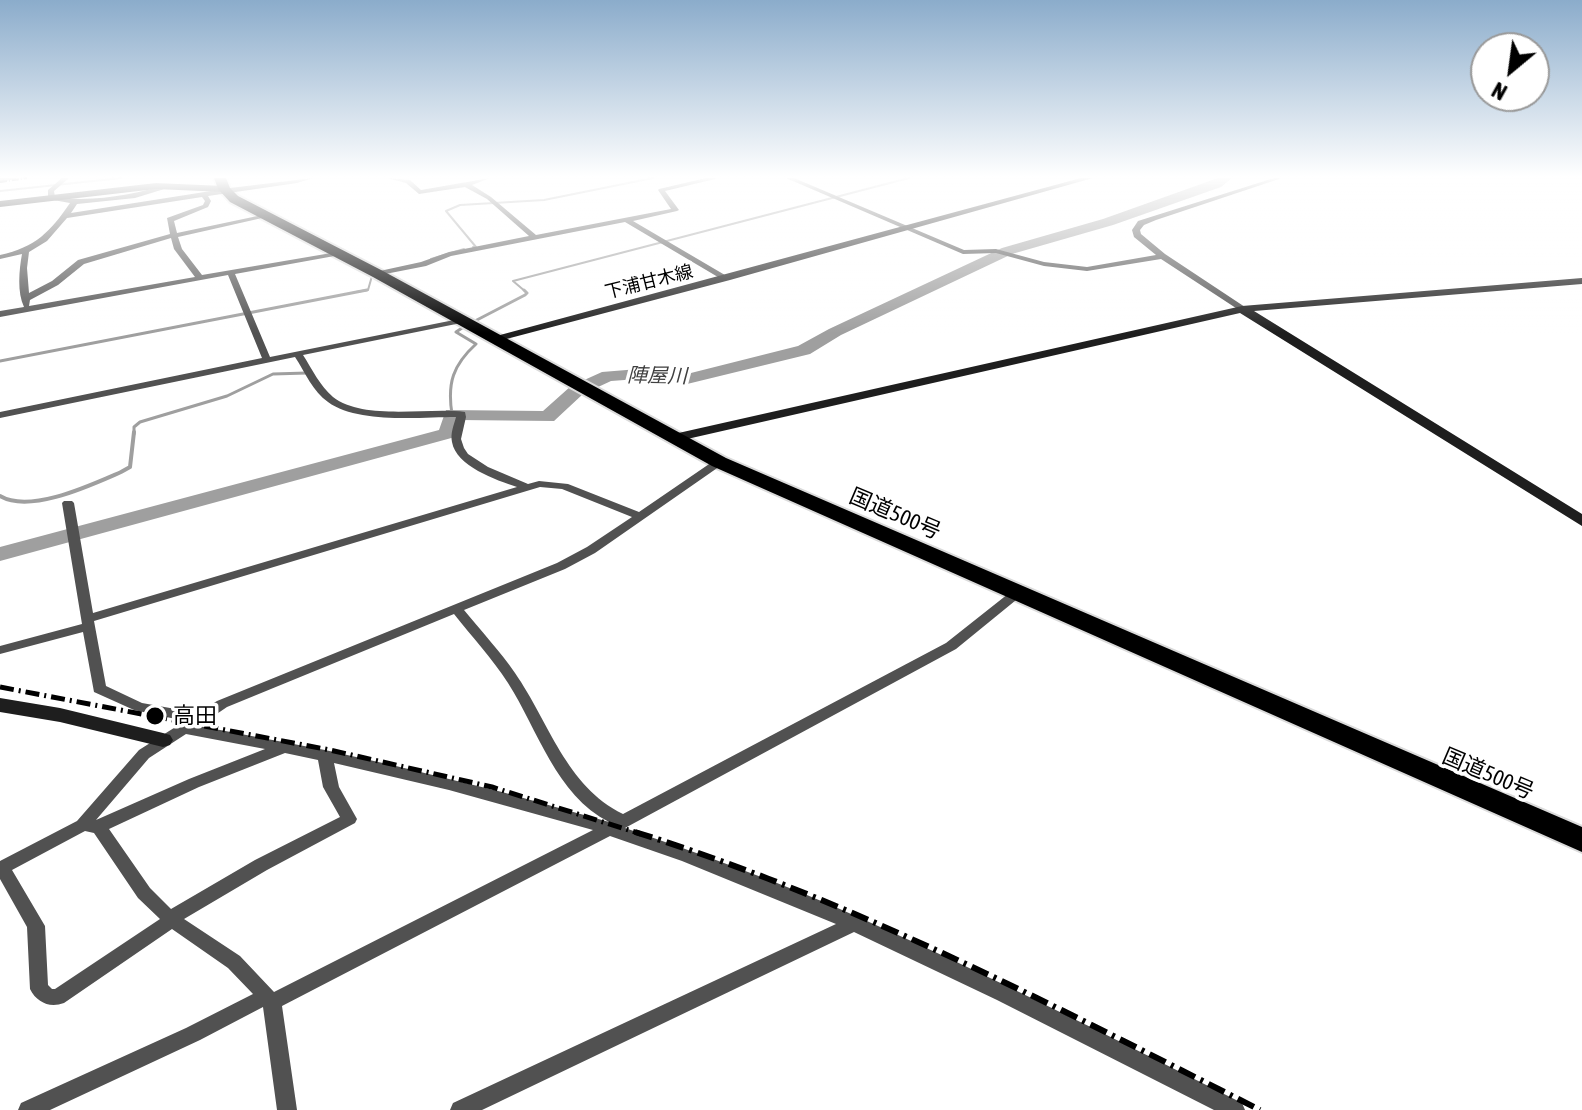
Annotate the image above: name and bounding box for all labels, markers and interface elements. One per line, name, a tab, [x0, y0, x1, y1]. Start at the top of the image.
north arrow	[1470, 32, 1550, 112]
text: N	[1487, 77, 1511, 106]
street label: 下浦甘木線	[603, 261, 695, 303]
water label: 陣屋川	[627, 363, 687, 389]
street label: 国道500号	[845, 483, 945, 545]
place label: 高田	[173, 703, 217, 729]
marker: 高田	[144, 705, 166, 727]
street label: 国道500号	[1438, 743, 1538, 805]

